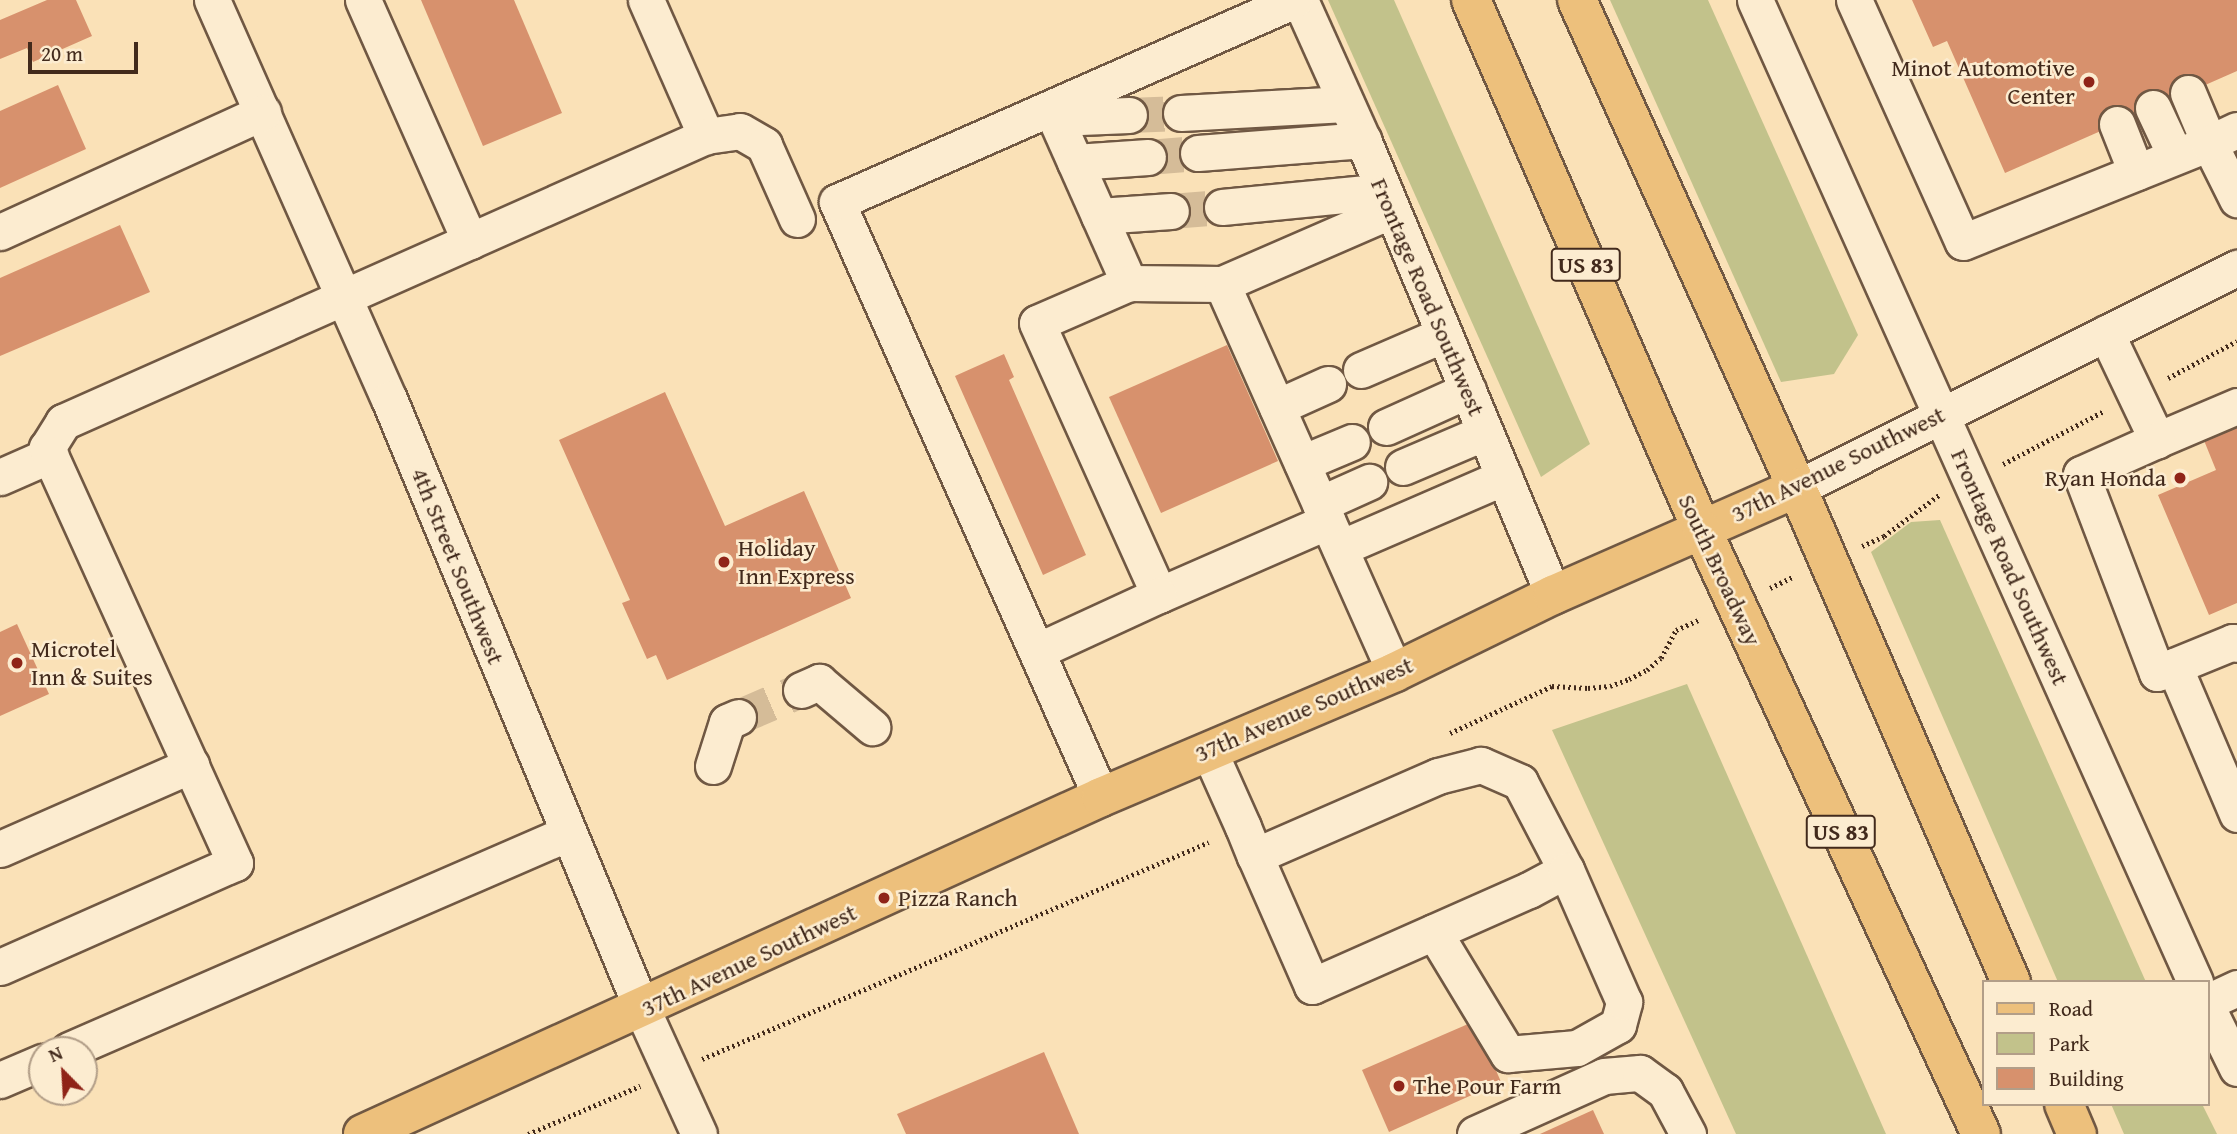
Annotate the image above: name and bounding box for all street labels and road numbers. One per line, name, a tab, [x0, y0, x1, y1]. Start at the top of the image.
street label: Frontage Road Southwest	[1365, 174, 1491, 420]
road number: US 83	[1549, 246, 1623, 284]
street label: 37th Avenue Southwest	[1726, 400, 1950, 528]
street label: Frontage Road Southwest	[1945, 444, 2075, 690]
street label: 4th Street Southwest	[405, 463, 511, 669]
street label: South Broadway	[1672, 490, 1768, 650]
street label: 37th Avenue Southwest	[1191, 650, 1417, 768]
road number: US 83	[1804, 812, 1878, 852]
street label: 37th Avenue Southwest	[637, 897, 861, 1023]

